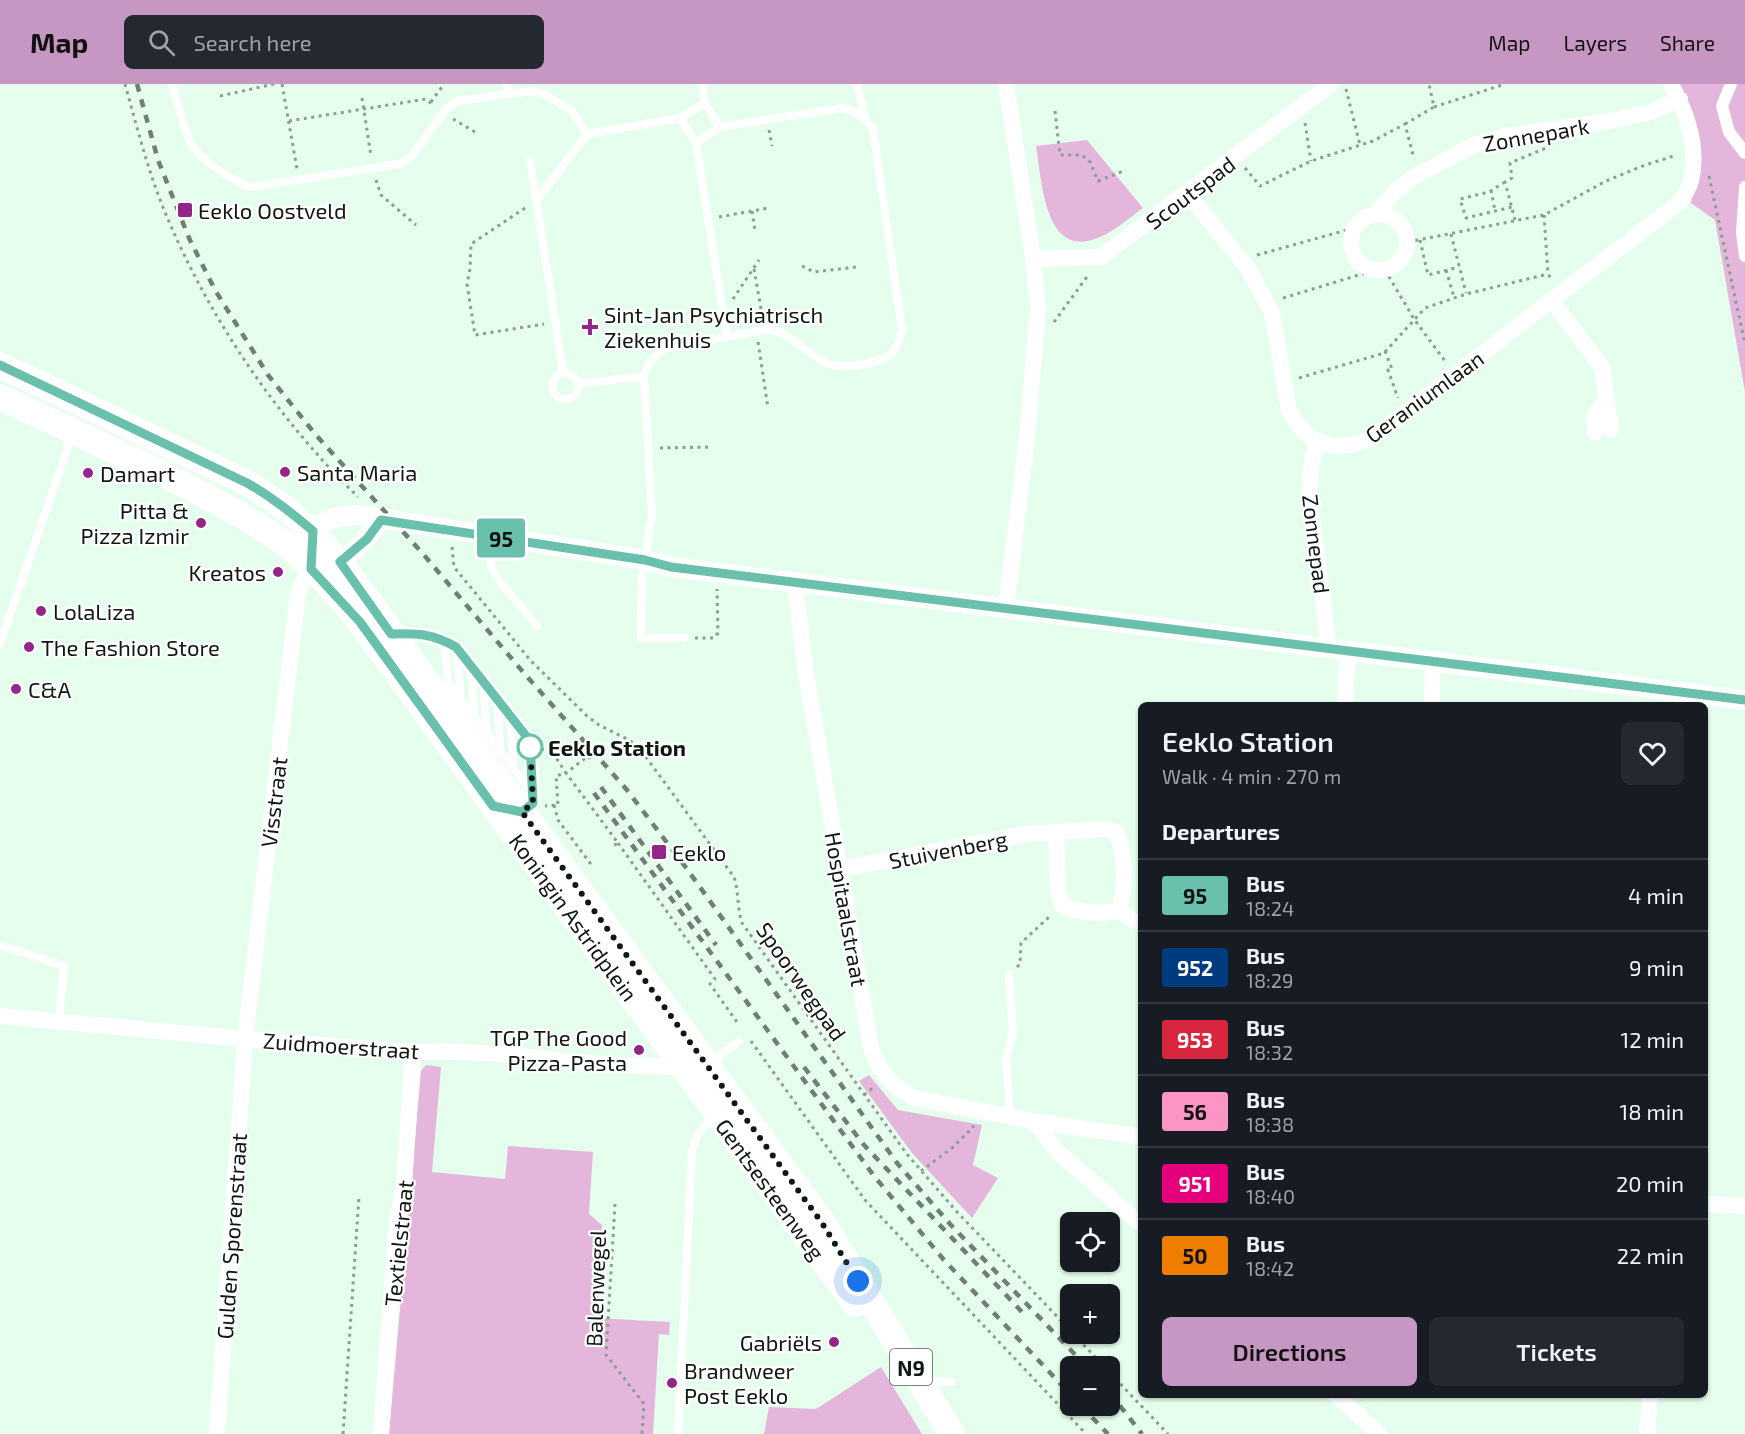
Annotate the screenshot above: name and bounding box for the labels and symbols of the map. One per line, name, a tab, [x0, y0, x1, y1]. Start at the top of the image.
street label: Zonnepark	[1481, 112, 1591, 156]
street label: Scoutspad	[1140, 150, 1240, 234]
place label: Eeklo Oostveld	[198, 197, 347, 223]
marker: Eeklo Oostveld	[176, 201, 194, 219]
place label: Sint-Jan Psychiatrisch Ziekenhuis	[604, 301, 823, 352]
marker: Sint-Jan Psychiatrisch Ziekenhuis	[581, 318, 599, 336]
street label: Geraniumlaan	[1360, 344, 1488, 448]
place label: Santa Maria	[297, 459, 417, 485]
place label: Damart	[100, 460, 175, 486]
marker: Santa Maria	[278, 465, 292, 479]
marker: Damart	[81, 466, 95, 480]
street label: Zonnepad	[1298, 493, 1336, 595]
place label: Pitta & Pizza Izmir	[81, 497, 189, 548]
marker: Pitta & Pizza Izmir	[194, 516, 208, 530]
line badge: 95	[474, 518, 528, 558]
place label: Kreatos	[189, 559, 266, 585]
marker: Kreatos	[271, 565, 285, 579]
place label: LolaLiza	[53, 598, 135, 624]
marker: LolaLiza	[34, 604, 48, 618]
place label: The Fashion Store	[41, 634, 220, 660]
marker: The Fashion Store	[22, 640, 36, 654]
place label: C&A	[28, 676, 72, 702]
marker: C&A	[9, 682, 23, 696]
marker: Eeklo Station	[517, 734, 543, 760]
place label: Eeklo Station	[548, 734, 686, 760]
street label: Visstraat	[255, 755, 291, 849]
street label: Stuivenberg	[887, 825, 1009, 873]
street label: Koningin Astridplein	[505, 828, 643, 1006]
street label: Hospitaalstraat	[821, 830, 873, 988]
place label: Eeklo	[672, 839, 726, 865]
marker: Eeklo	[650, 843, 668, 861]
street label: Spoorwegpad	[752, 917, 852, 1045]
place label: TGP The Good Pizza-Pasta	[490, 1024, 627, 1075]
street label: Zuidmoerstraat	[262, 1027, 420, 1063]
marker: TGP The Good Pizza-Pasta	[632, 1043, 646, 1057]
street label: Gentsesteenweg	[711, 1113, 831, 1265]
street label: Gulden Sporenstraat	[211, 1132, 251, 1340]
street label: Textielstraat	[378, 1179, 418, 1307]
street label: Balenwegel	[580, 1228, 610, 1347]
your location	[843, 1266, 873, 1296]
place label: Gabriëls	[740, 1329, 822, 1355]
marker: Gabriëls	[827, 1335, 841, 1349]
road number: N9	[890, 1349, 932, 1385]
place label: Brandweer Post Eeklo	[684, 1357, 795, 1408]
marker: Brandweer Post Eeklo	[665, 1376, 679, 1390]

